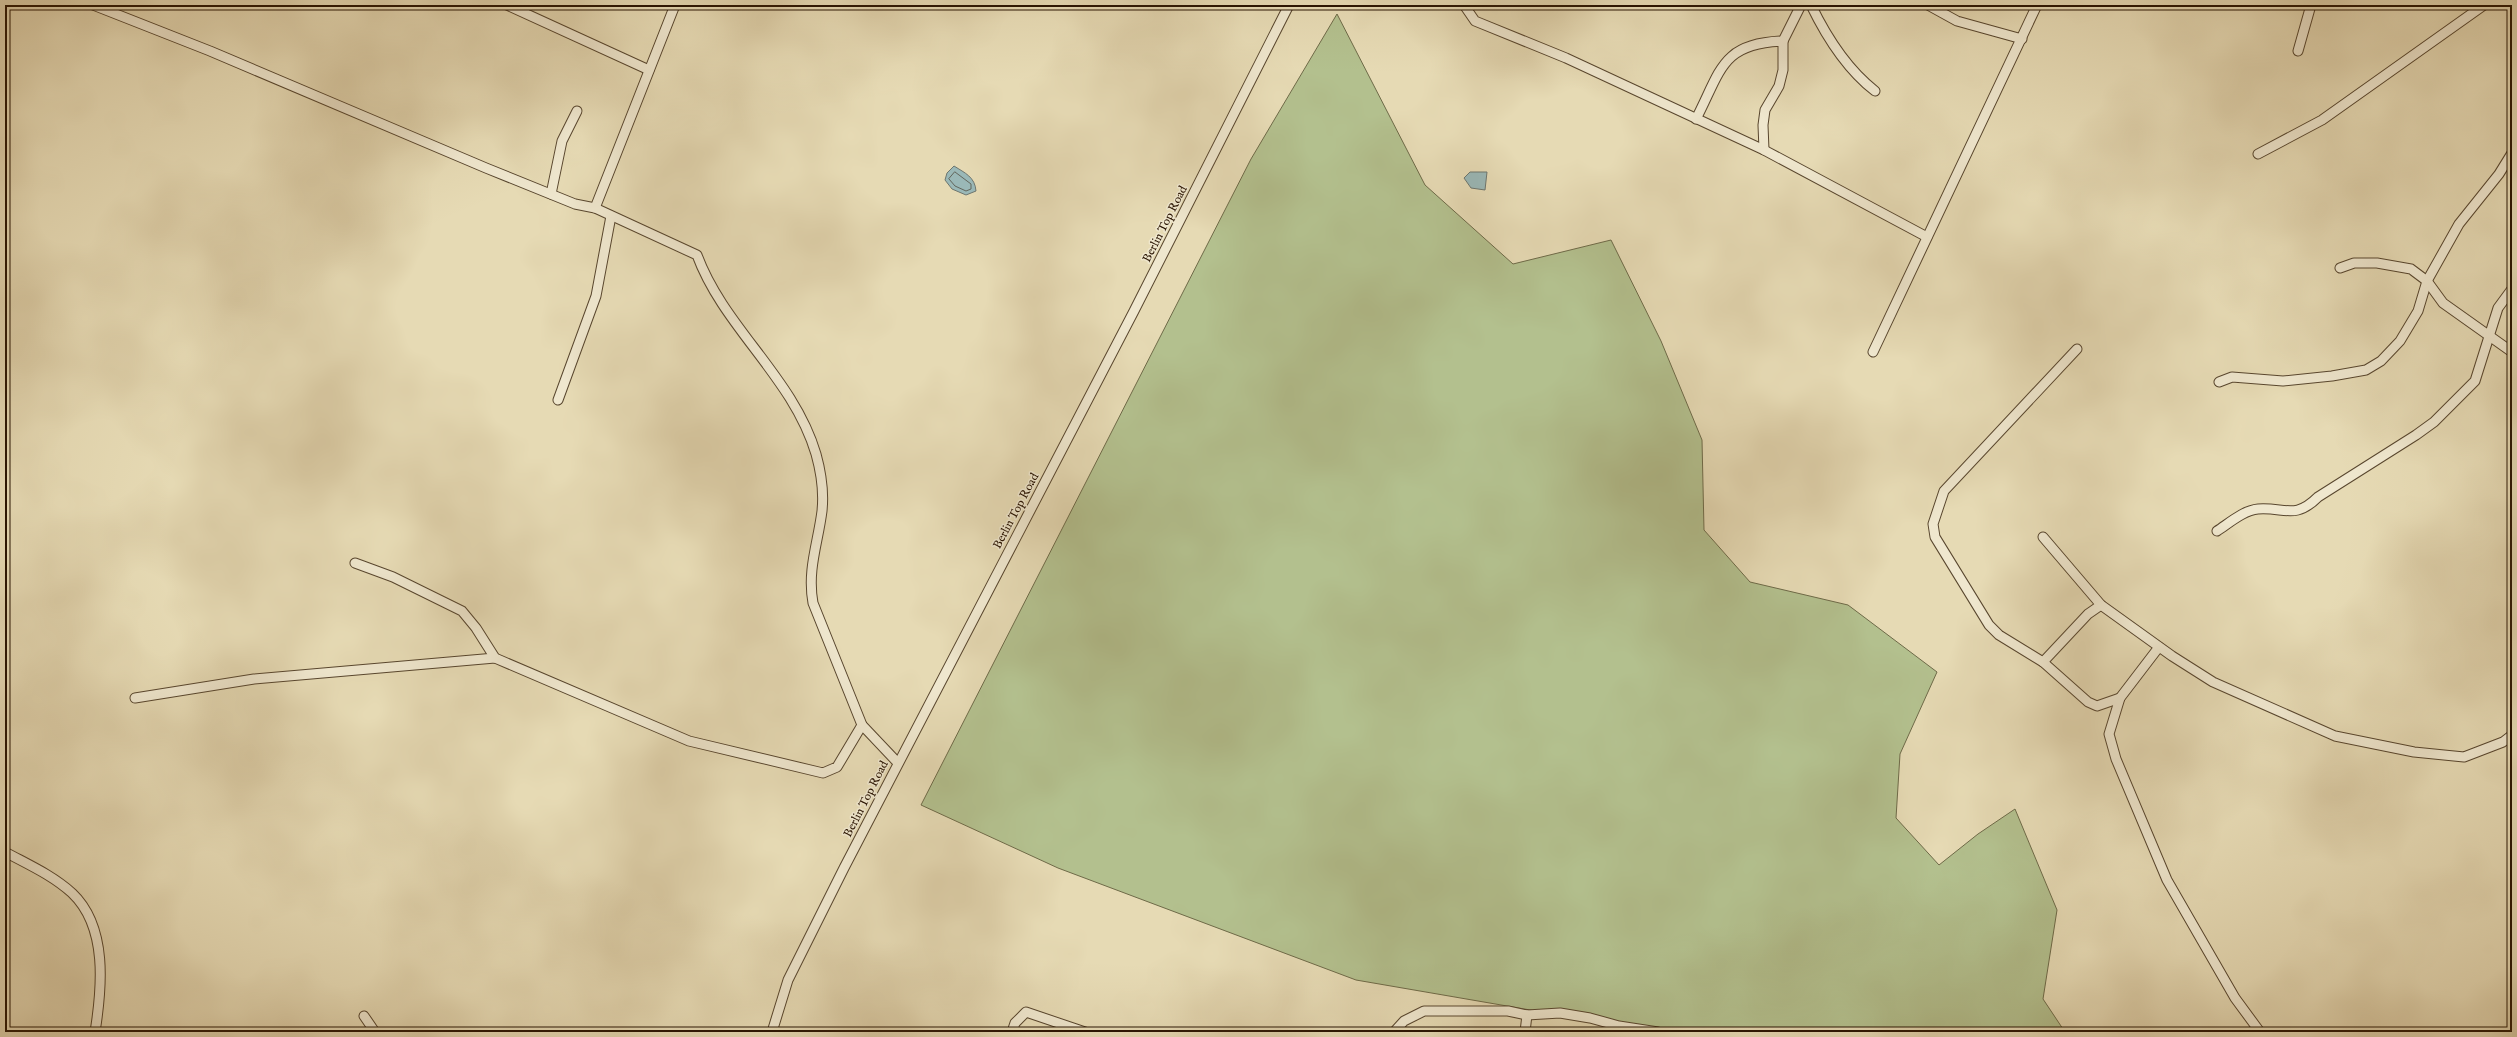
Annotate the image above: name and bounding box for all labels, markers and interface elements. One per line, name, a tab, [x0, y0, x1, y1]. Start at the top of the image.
street label: Berlin Top Road	[1139, 183, 1192, 265]
street label: Berlin Top Road	[990, 470, 1043, 552]
street label: Berlin Top Road	[840, 758, 893, 840]

